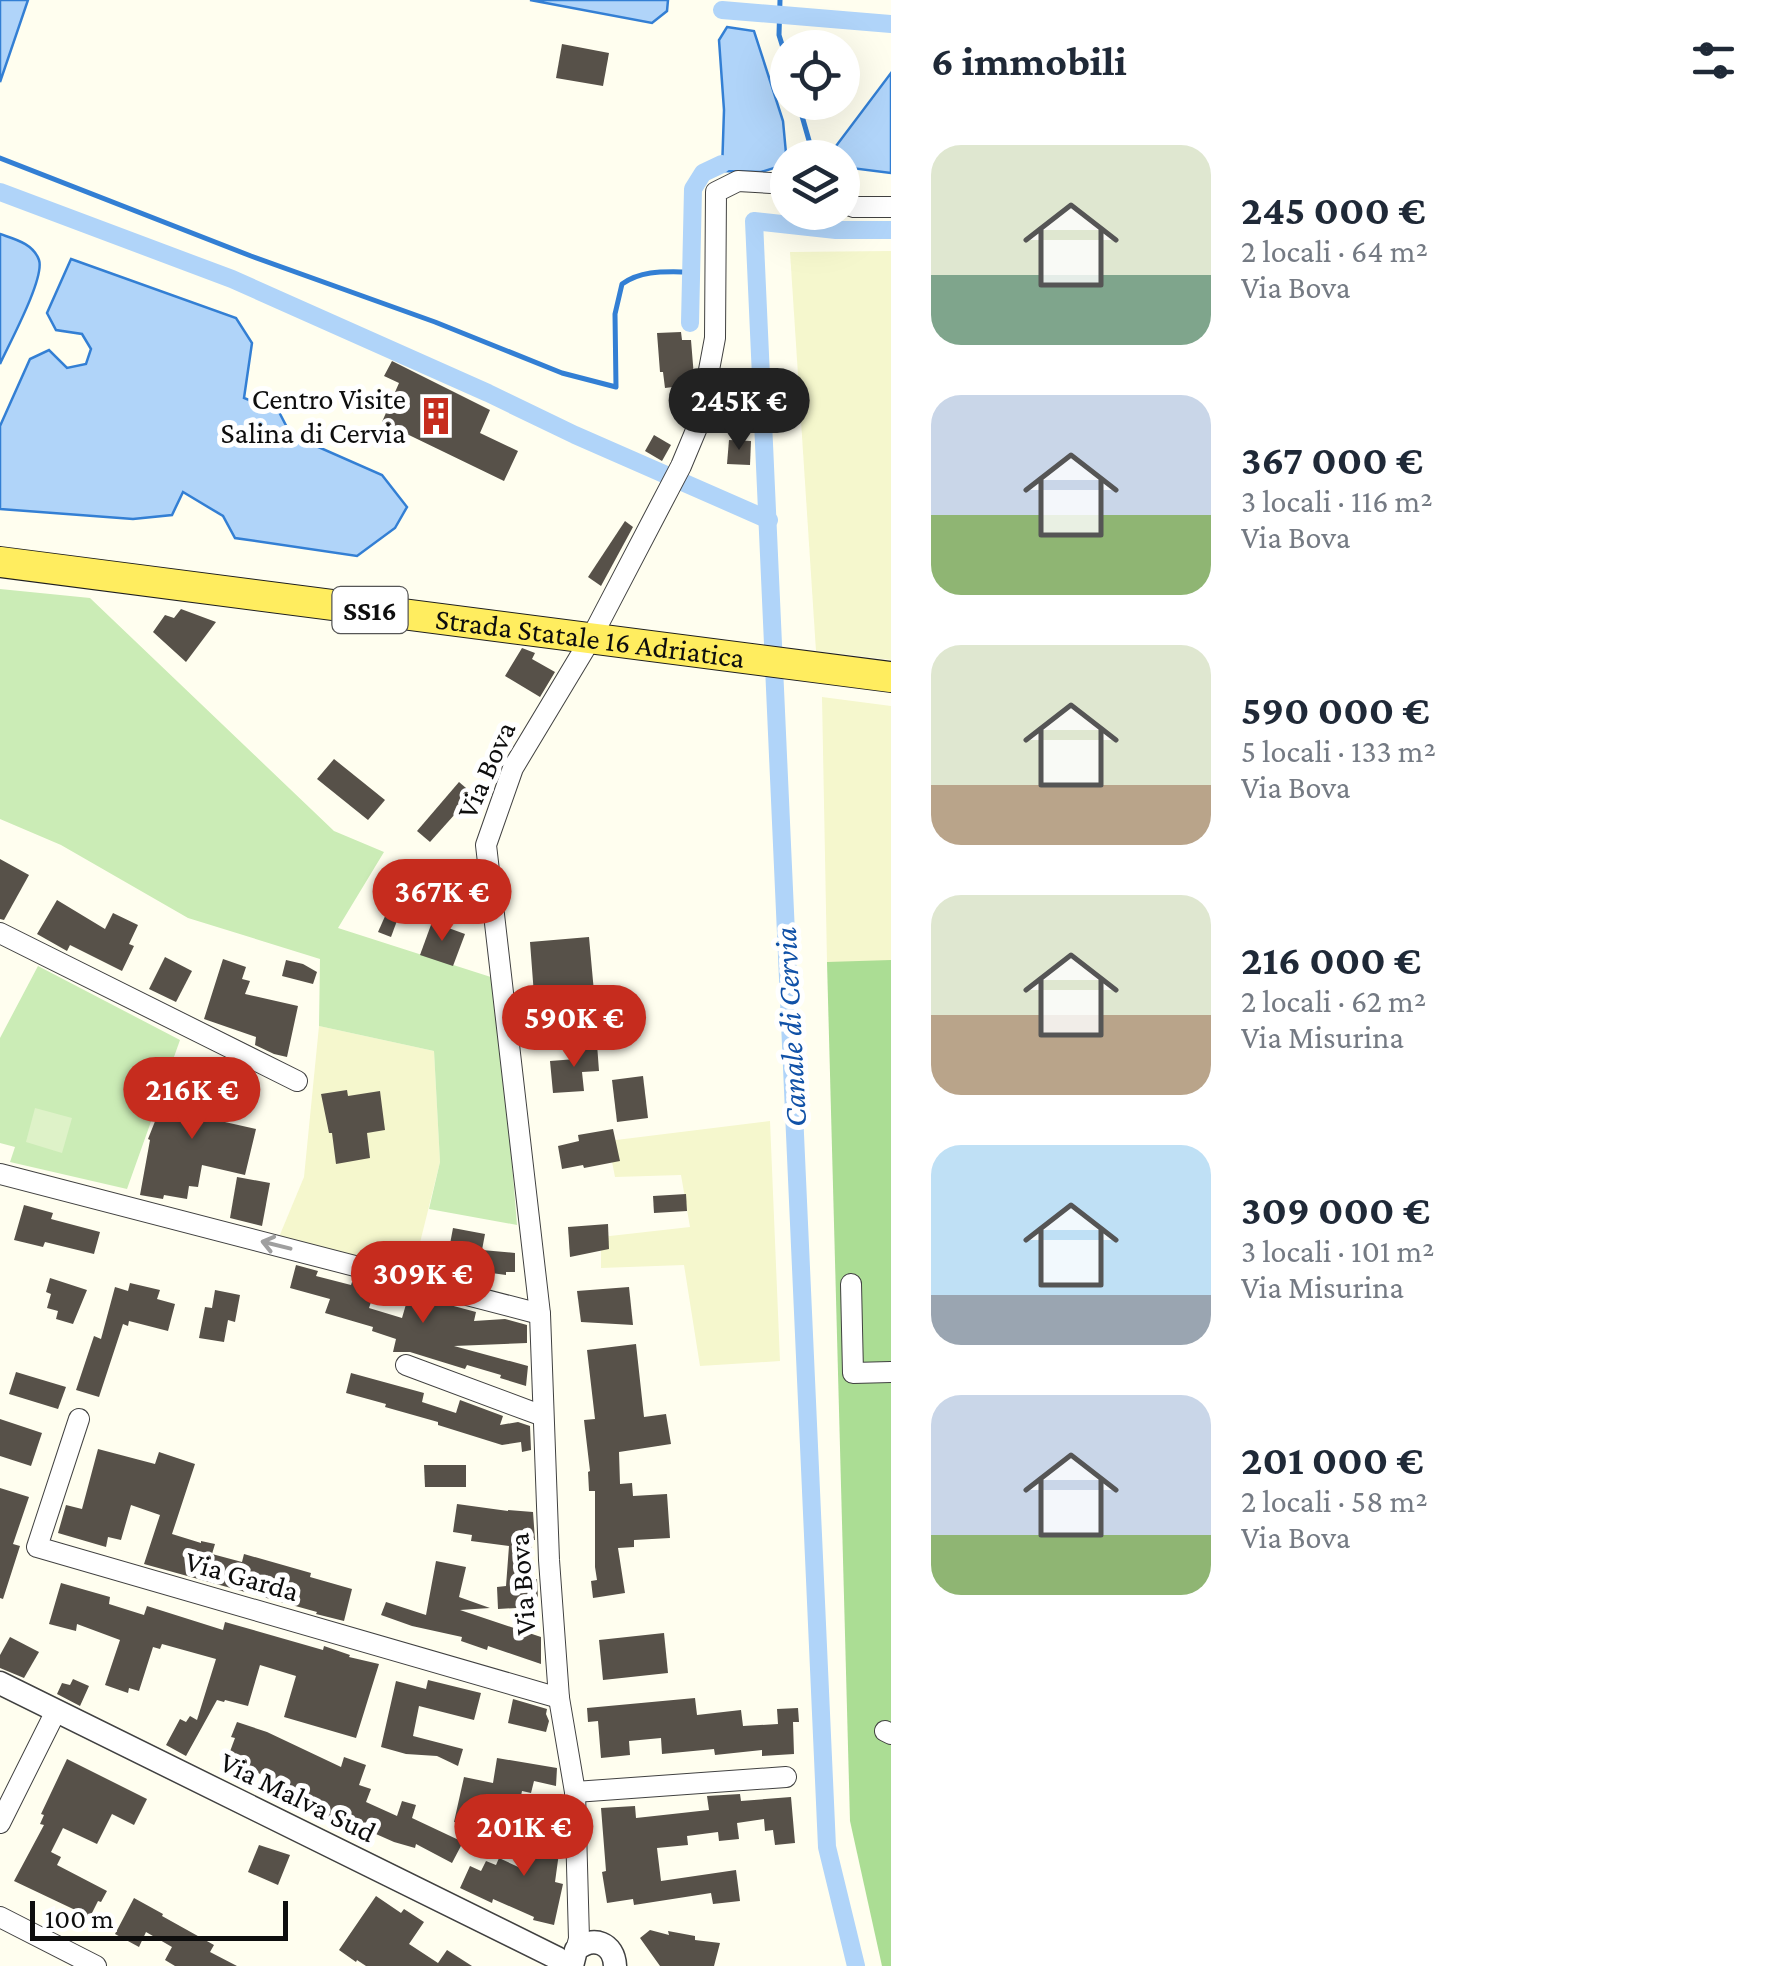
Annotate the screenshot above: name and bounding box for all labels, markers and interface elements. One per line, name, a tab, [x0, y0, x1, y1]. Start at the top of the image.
map controls	[770, 30, 860, 230]
button: locate	[770, 30, 860, 120]
icon: filters	[1686, 33, 1741, 88]
text: 6 immobili	[931, 37, 1127, 84]
button: layers	[770, 140, 860, 230]
icon: home	[1011, 185, 1131, 305]
text: 245 000 €	[1241, 186, 1426, 233]
text: 2 locali · 64 m²	[1241, 233, 1428, 269]
text: Via Bova	[1241, 269, 1351, 305]
pin: 245K €	[658, 368, 820, 453]
place label: Centro Visite Salina di Cervia	[220, 382, 406, 449]
text: 245K €	[691, 382, 787, 418]
building icon: Centro Visite Salina di Cervia	[415, 395, 457, 437]
icon: home	[1011, 435, 1131, 555]
text: 367 000 €	[1241, 436, 1423, 483]
text: 3 locali · 116 m²	[1241, 483, 1433, 519]
text: Via Bova	[1241, 519, 1351, 555]
road number: SS16	[332, 587, 408, 633]
street label: Strada Statale 16 Adriatica	[434, 601, 747, 674]
icon: home	[1011, 685, 1131, 805]
text: 590 000 €	[1241, 686, 1430, 733]
street label: Via Bova	[450, 716, 522, 823]
text: 5 locali · 133 m²	[1241, 733, 1436, 769]
text: Via Bova	[1241, 769, 1351, 805]
pin: 367K €	[361, 859, 523, 944]
text: 367K €	[395, 873, 489, 909]
water label: Canale di Cervia	[767, 926, 813, 1128]
icon: home	[1011, 935, 1131, 1055]
text: 216 000 €	[1241, 936, 1421, 983]
text: 2 locali · 62 m²	[1241, 983, 1426, 1019]
pin: 590K €	[493, 985, 655, 1070]
text: 590K €	[524, 999, 624, 1035]
text: Via Misurina	[1241, 1019, 1404, 1055]
pin: 216K €	[111, 1057, 273, 1142]
text: 216K €	[145, 1071, 239, 1107]
icon: home	[1011, 1185, 1131, 1305]
text: 309 000 €	[1241, 1186, 1430, 1233]
text: 3 locali · 101 m²	[1241, 1233, 1435, 1269]
one-way arrow	[261, 1235, 293, 1254]
pin: 309K €	[342, 1241, 504, 1326]
text: 309K €	[373, 1255, 473, 1291]
text: Via Misurina	[1241, 1269, 1404, 1305]
icon: home	[1011, 1435, 1131, 1555]
text: 201 000 €	[1241, 1436, 1424, 1483]
text: 2 locali · 58 m²	[1241, 1483, 1428, 1519]
text: Via Bova	[1241, 1519, 1351, 1555]
street label: Via Bova	[501, 1532, 542, 1636]
street label: Via Garda	[182, 1544, 303, 1607]
street label: Via Malva Sud	[215, 1745, 382, 1849]
pin: 201K €	[443, 1794, 605, 1879]
text: 201K €	[476, 1808, 572, 1844]
scale bar	[30, 1896, 288, 1940]
text: 100 m	[45, 1903, 114, 1934]

